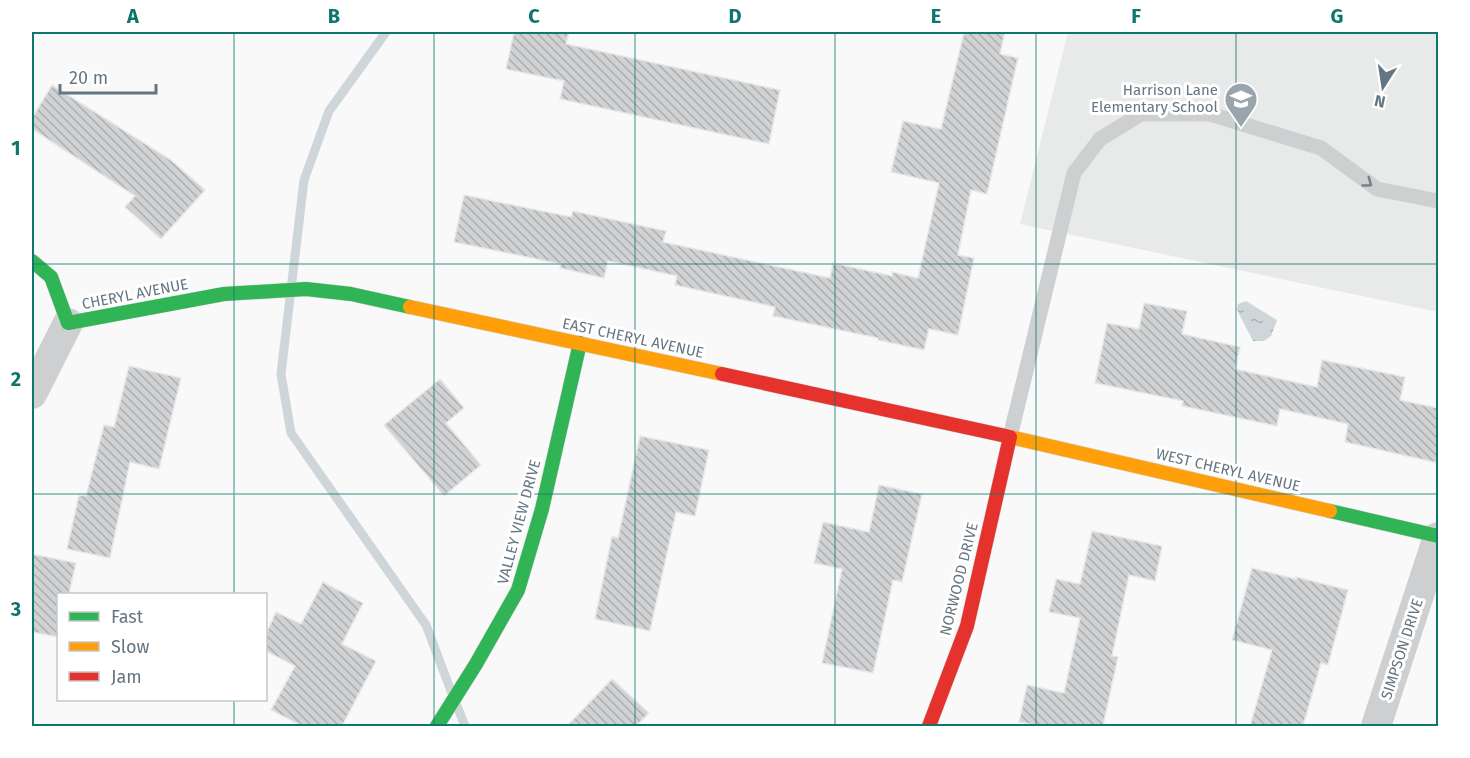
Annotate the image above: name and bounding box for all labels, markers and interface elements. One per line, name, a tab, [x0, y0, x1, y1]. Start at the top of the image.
text: A	[126, 4, 140, 28]
text: B	[328, 4, 340, 28]
text: C	[528, 4, 540, 28]
text: D	[728, 4, 742, 28]
text: E	[931, 4, 941, 28]
text: F	[1131, 4, 1141, 28]
text: G	[1331, 4, 1343, 28]
scale bar	[60, 57, 156, 95]
north arrow	[1353, 57, 1413, 117]
text: 20 m	[69, 67, 108, 89]
place label: Harrison Lane Elementary School	[1091, 81, 1219, 116]
school or university icon: Harrison Lane Elementary School	[1223, 81, 1259, 128]
text: N	[1373, 91, 1387, 112]
text: 1	[11, 136, 21, 160]
one-way arrow	[1362, 175, 1373, 186]
street label: CHERYL AVENUE	[80, 275, 190, 313]
street label: EAST CHERYL AVENUE	[561, 314, 705, 362]
text: 2	[11, 367, 21, 391]
street label: WEST CHERYL AVENUE	[1154, 445, 1302, 495]
street label: VALLEY VIEW DRIVE	[494, 458, 544, 586]
street label: NORWOOD DRIVE	[936, 521, 982, 637]
legend	[57, 593, 267, 701]
street label: SIMPSON DRIVE	[1377, 596, 1427, 702]
text: 3	[10, 597, 21, 621]
text: Fast	[111, 606, 144, 628]
text: Slow	[111, 636, 150, 658]
text: Jam	[111, 666, 142, 688]

